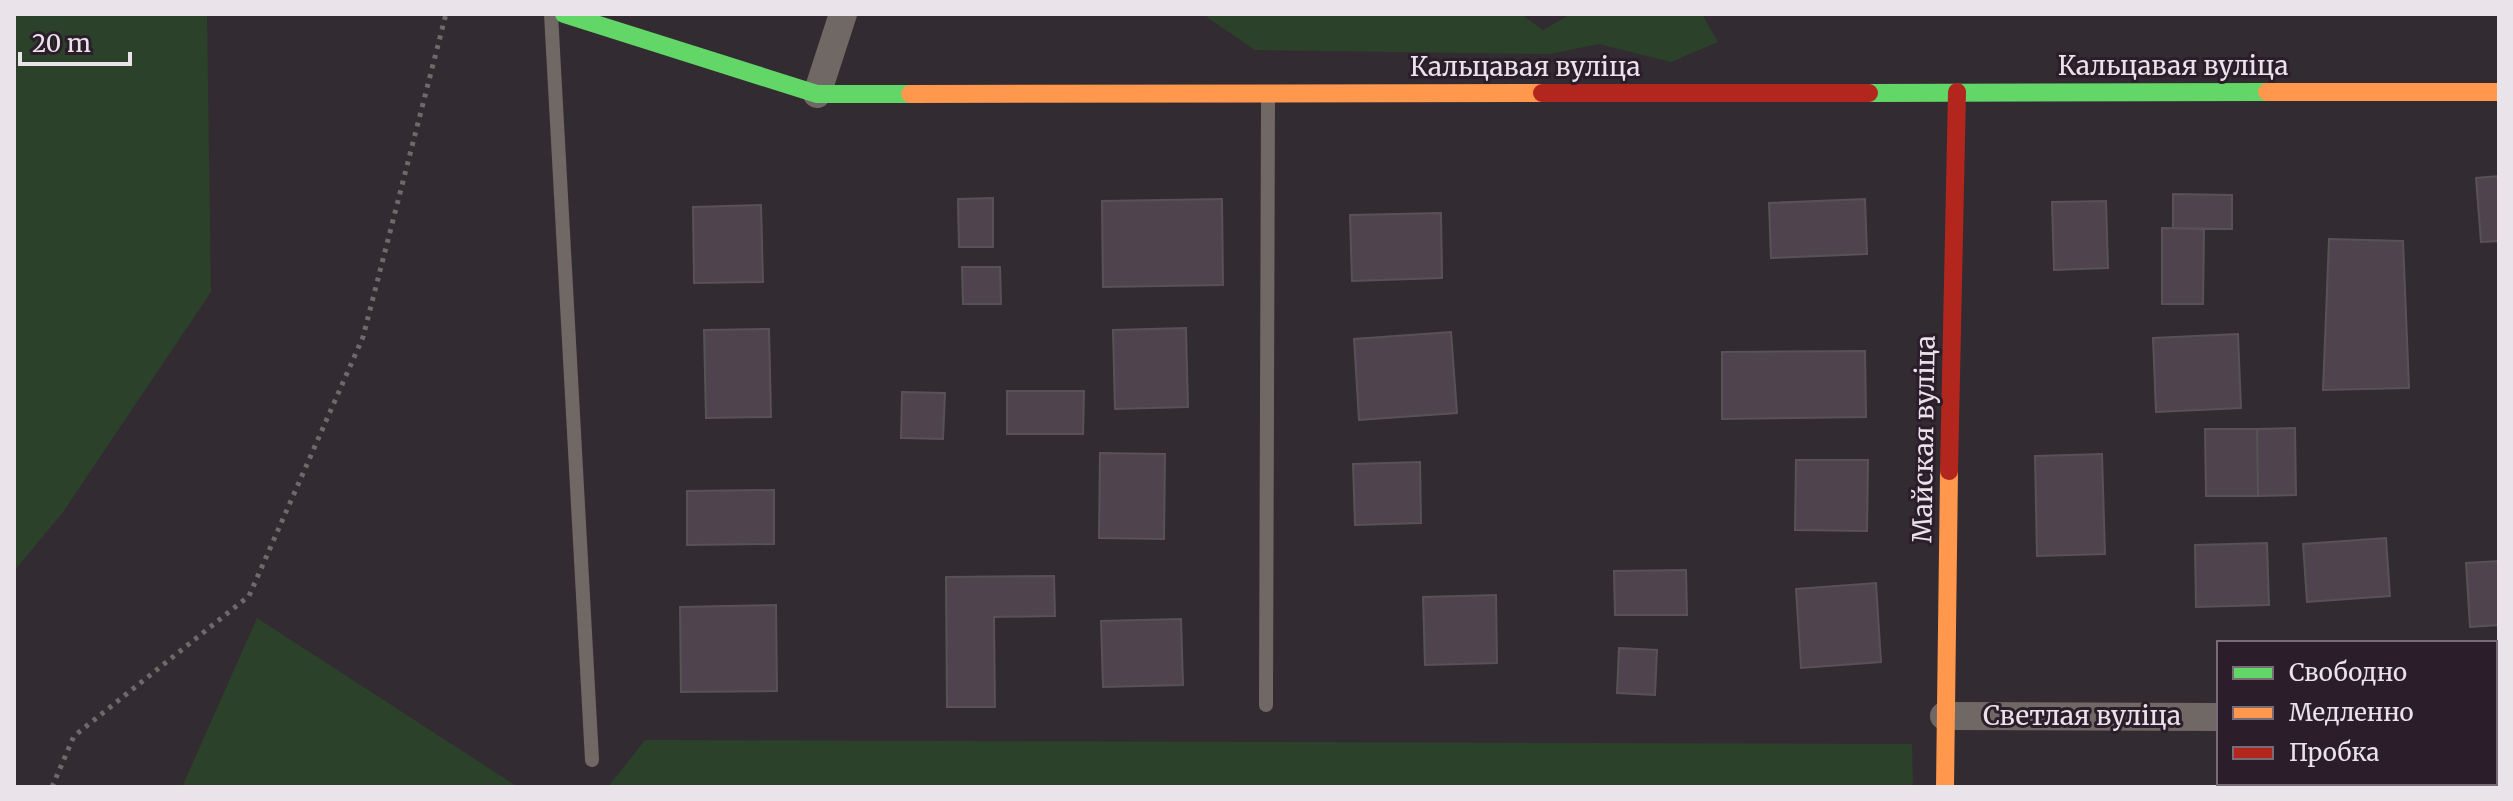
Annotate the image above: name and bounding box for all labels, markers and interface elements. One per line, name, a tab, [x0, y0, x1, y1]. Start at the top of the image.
scale bar	[20, 16, 130, 66]
text: 20 m	[32, 28, 91, 59]
street label: Кальцавая вуліца	[2058, 49, 2288, 82]
street label: Кальцавая вуліца	[1410, 50, 1640, 83]
street label: Майская вуліца	[1905, 335, 1942, 543]
legend	[2217, 641, 2497, 785]
text: Свободно	[2289, 657, 2407, 688]
text: Медленно	[2289, 697, 2413, 728]
street label: Светлая вуліца	[1983, 699, 2181, 732]
text: Пробка	[2289, 737, 2380, 768]

